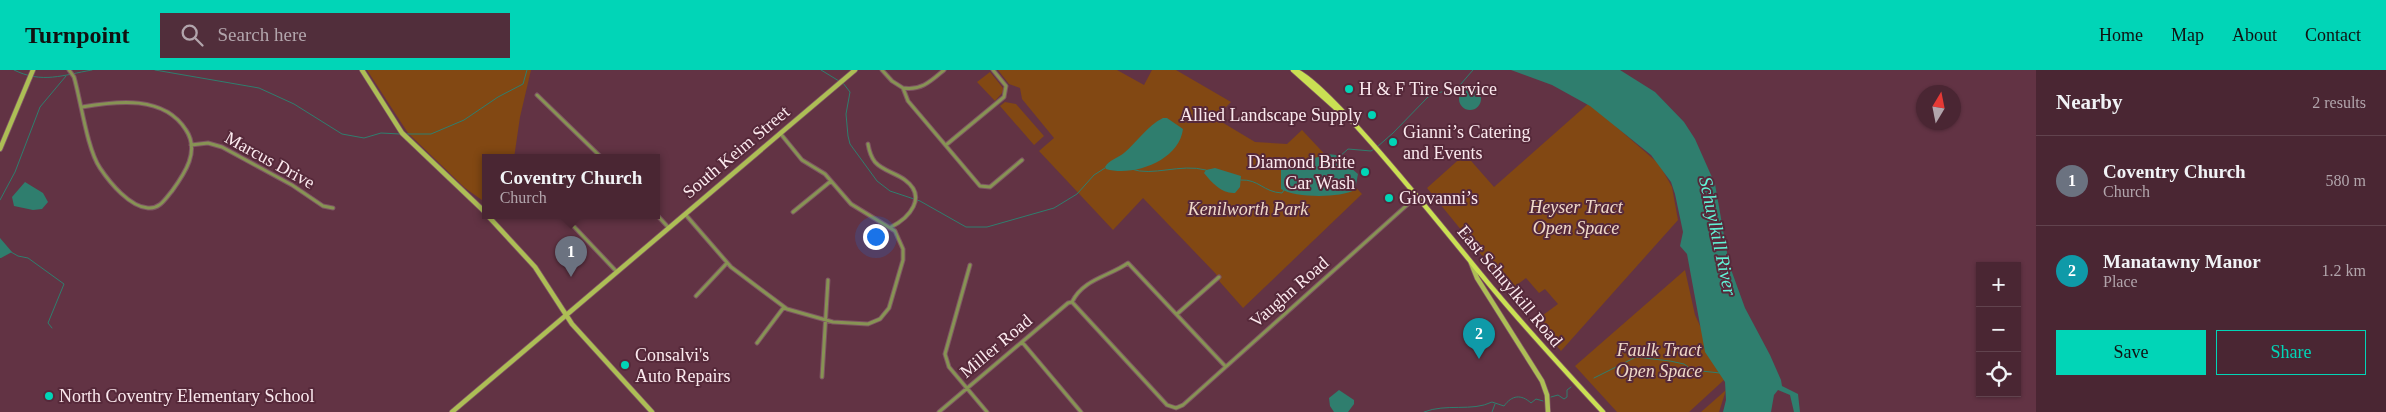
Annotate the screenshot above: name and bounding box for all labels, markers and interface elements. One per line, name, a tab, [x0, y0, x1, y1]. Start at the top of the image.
search box	[160, 13, 510, 58]
icon: search	[178, 21, 206, 49]
text: Turnpoint	[25, 22, 130, 48]
text: Search here	[218, 24, 307, 45]
text: Home	[2099, 25, 2143, 45]
text: Map	[2171, 25, 2204, 45]
text: About	[2232, 25, 2277, 45]
text: Contact	[2305, 25, 2361, 45]
place label: H & F Tire Service	[1359, 79, 1497, 99]
marker: H & F Tire Service	[1343, 83, 1355, 95]
north arrow	[1916, 85, 1961, 130]
text: Nearby	[2056, 90, 2123, 114]
text: 2 results	[2312, 94, 2366, 111]
street label: South Keim Street	[679, 102, 793, 202]
place label: Allied Landscape Supply	[1180, 105, 1362, 125]
marker: Allied Landscape Supply	[1366, 109, 1378, 121]
place label: Gianni’s Catering and Events	[1403, 122, 1530, 163]
street label: Marcus Drive	[222, 127, 318, 193]
marker: Gianni’s Catering and Events	[1387, 136, 1399, 148]
place label: Diamond Brite Car Wash	[1248, 152, 1355, 193]
popup	[482, 154, 660, 219]
text: Coventry Church	[2103, 161, 2246, 182]
marker: Diamond Brite Car Wash	[1359, 166, 1371, 178]
text: Coventry Church	[500, 167, 642, 188]
text: 1	[2068, 172, 2076, 189]
text: 580 m	[2326, 172, 2366, 189]
water label: Schuylkill River	[1695, 175, 1741, 298]
text: Church	[2103, 183, 2150, 200]
place label: Giovanni’s	[1399, 188, 1478, 208]
text: Church	[500, 189, 547, 206]
marker: Giovanni’s	[1383, 192, 1395, 204]
park label: Heyser Tract Open Space	[1528, 197, 1624, 238]
park label: Kenilworth Park	[1187, 199, 1309, 219]
street label: East Schuylkill Road	[1453, 221, 1567, 351]
your location	[863, 224, 889, 250]
pin: 1	[555, 236, 587, 277]
text: Manatawny Manor	[2103, 251, 2261, 272]
street label: Vaughn Road	[1246, 252, 1332, 332]
map controls	[1976, 262, 2021, 397]
button: +	[1976, 262, 2021, 307]
text: 2	[2068, 262, 2076, 279]
text: 1.2 km	[2322, 262, 2366, 279]
text: Place	[2103, 273, 2138, 290]
button: −	[1976, 307, 2021, 352]
street label: Miller Road	[956, 310, 1036, 382]
pin: 2	[1463, 318, 1495, 359]
button: Save	[2056, 330, 2206, 375]
button: Share	[2216, 330, 2366, 375]
park label: Faulk Tract Open Space	[1616, 340, 1702, 381]
place label: Consalvi's Auto Repairs	[635, 345, 730, 386]
button: locate	[1976, 352, 2021, 397]
marker: Consalvi's Auto Repairs	[619, 359, 631, 371]
place label: North Coventry Elementary School	[59, 386, 314, 406]
marker: North Coventry Elementary School	[43, 390, 55, 402]

